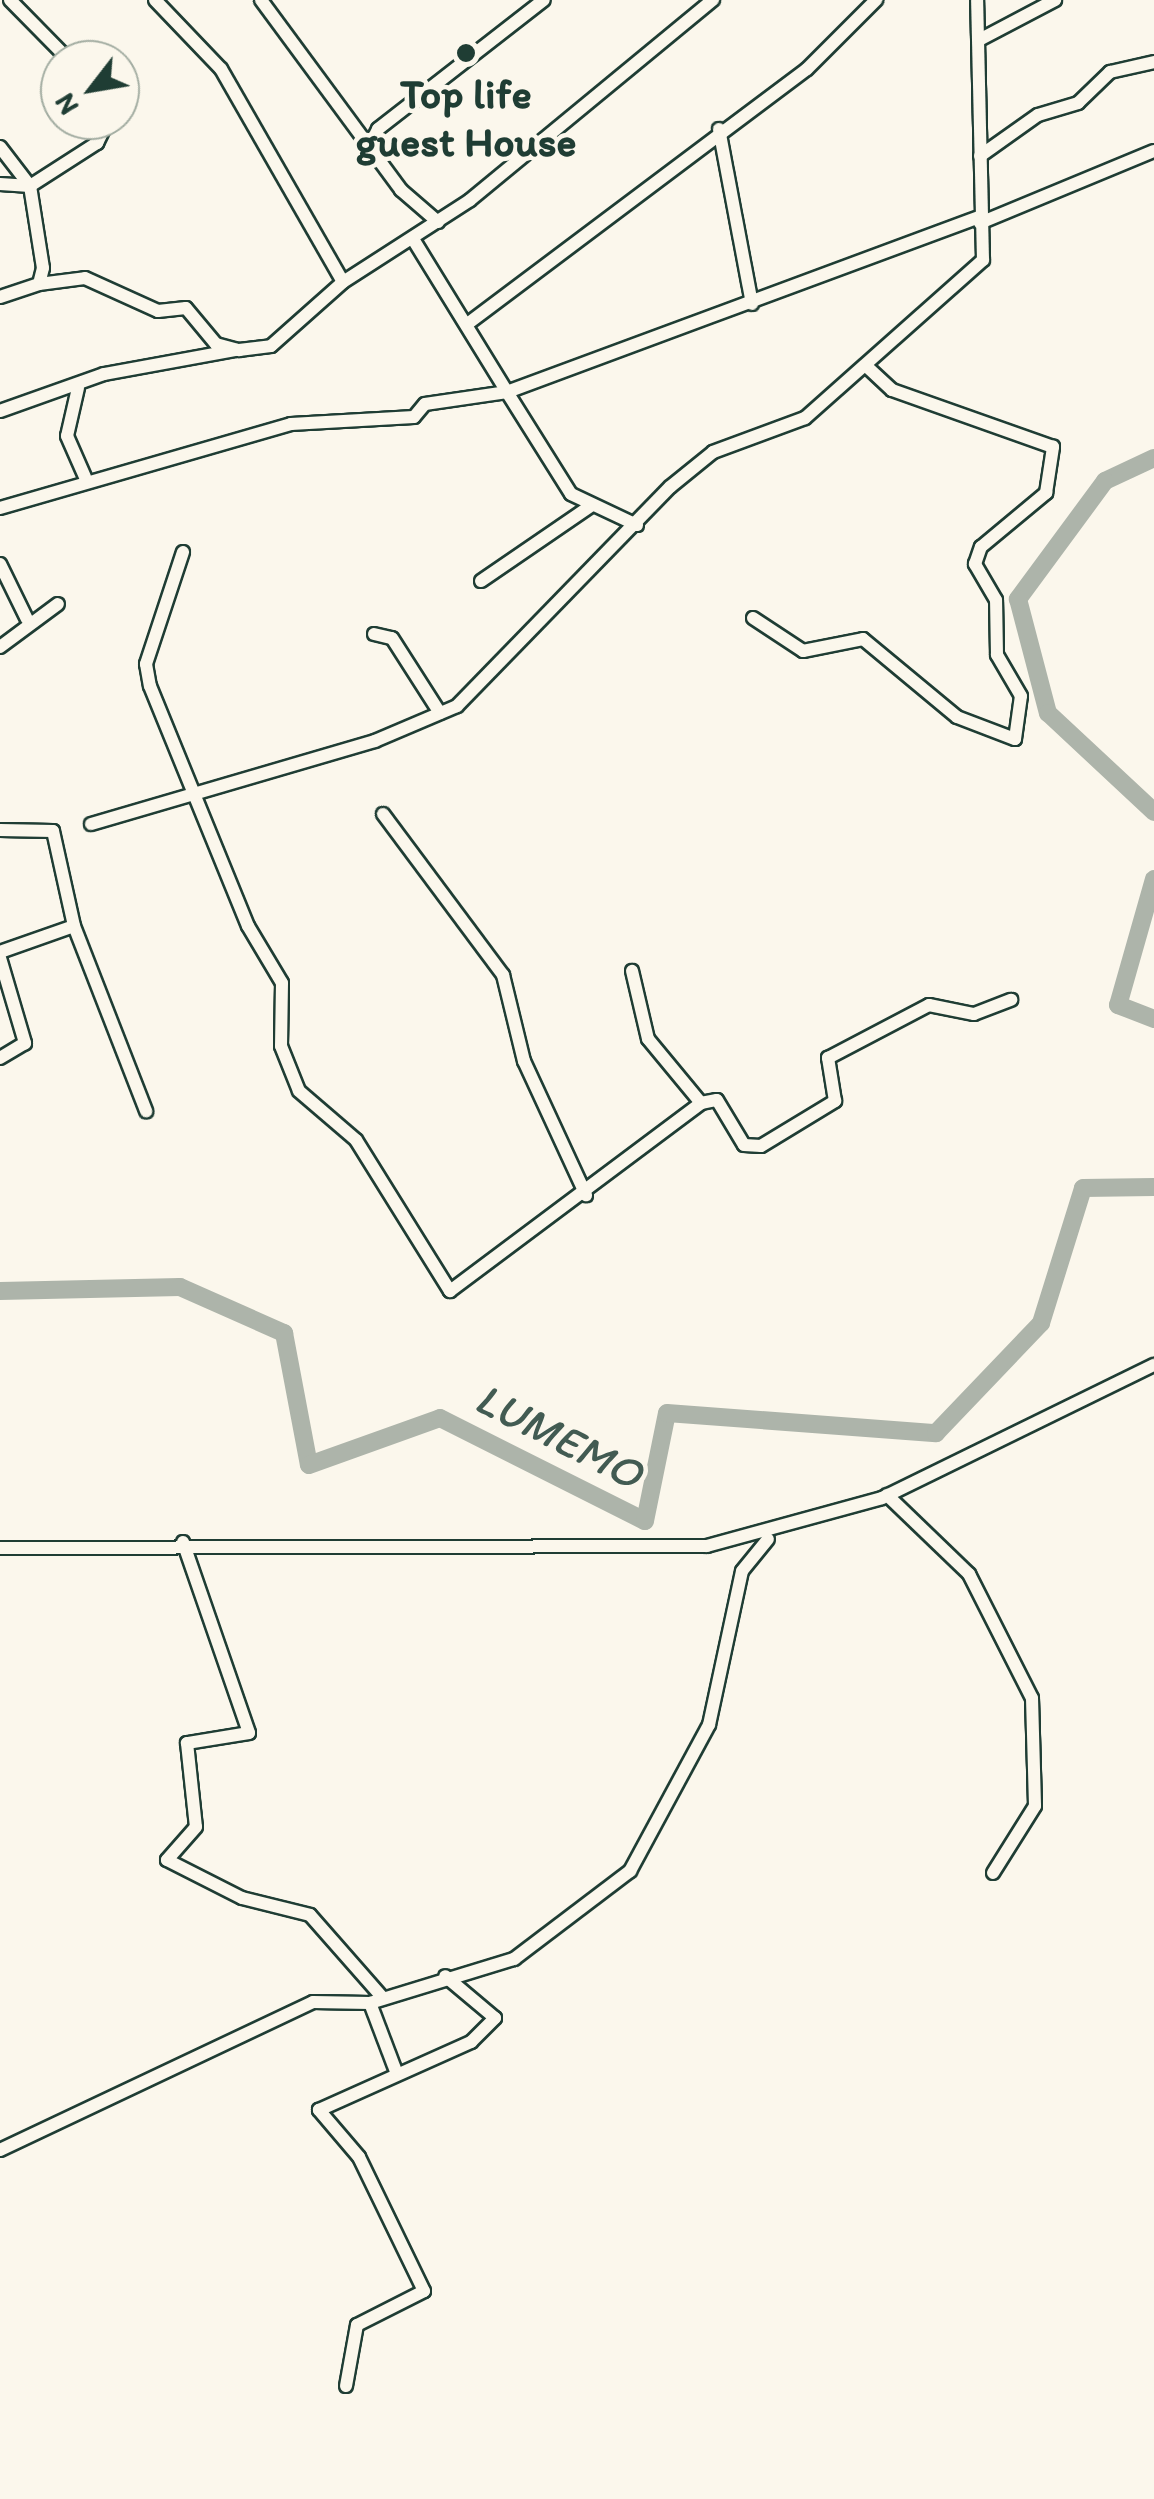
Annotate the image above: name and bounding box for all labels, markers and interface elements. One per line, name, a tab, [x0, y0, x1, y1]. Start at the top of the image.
north arrow	[40, 40, 140, 140]
marker: Top life guest House	[455, 42, 477, 64]
place label: Top life guest House	[355, 69, 577, 168]
text: N	[47, 88, 85, 121]
water label: LUMEMO	[466, 1371, 652, 1501]

